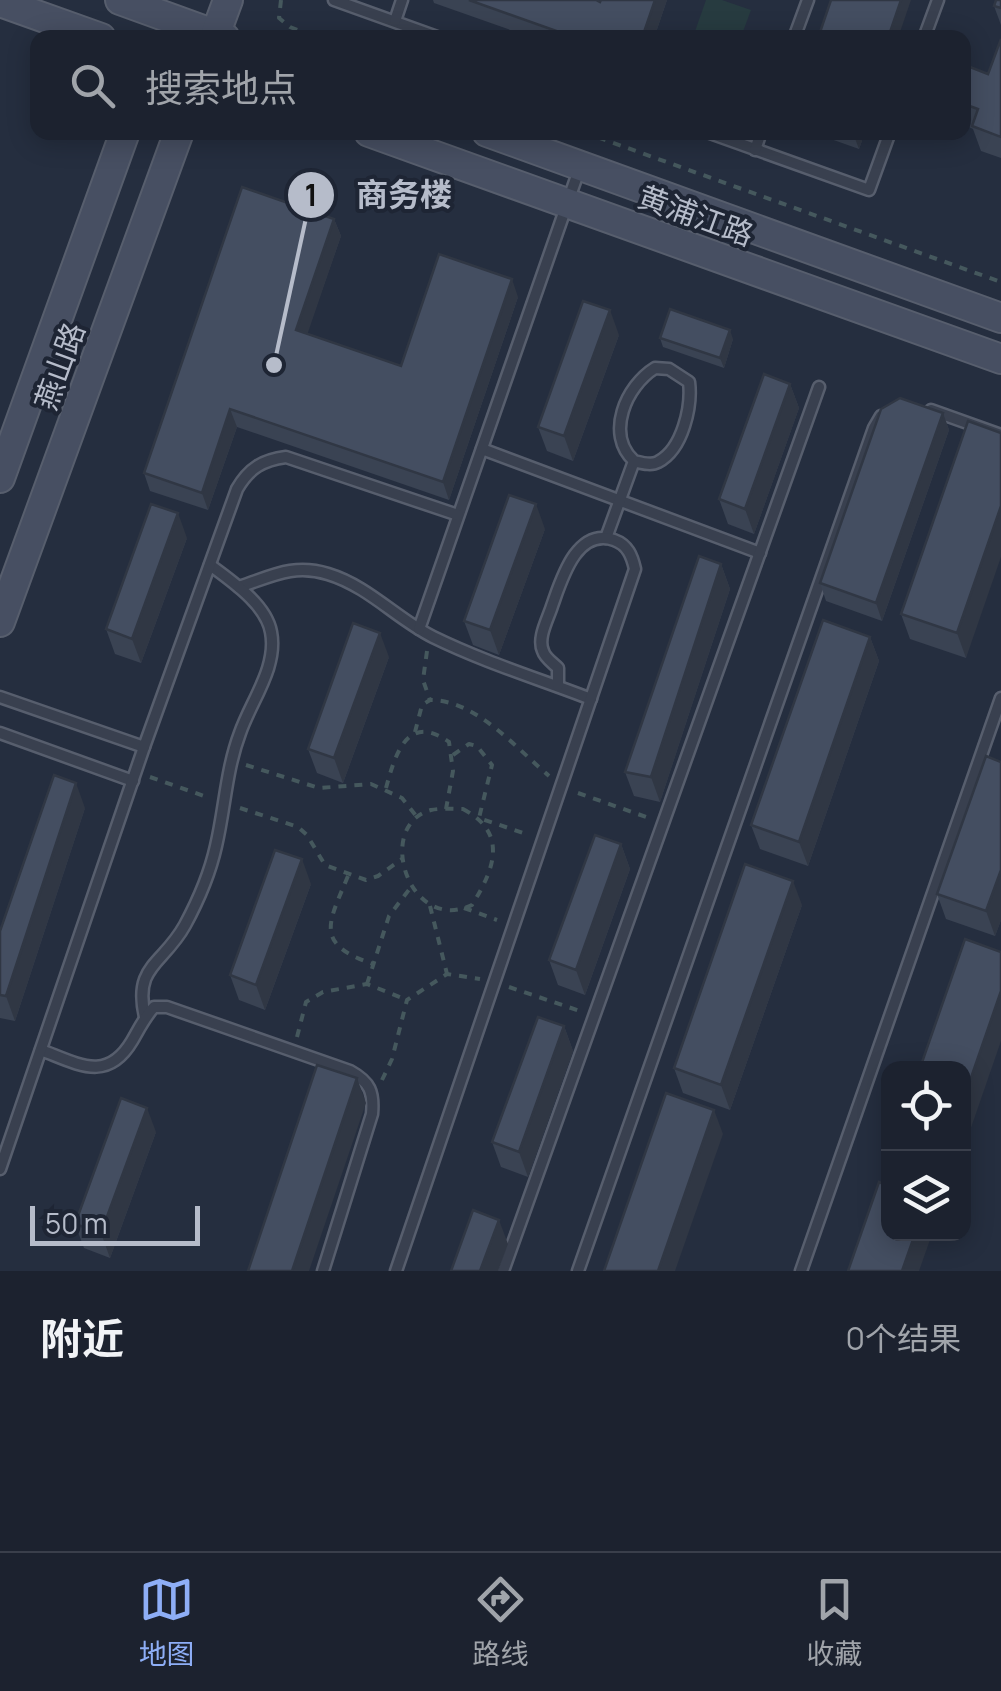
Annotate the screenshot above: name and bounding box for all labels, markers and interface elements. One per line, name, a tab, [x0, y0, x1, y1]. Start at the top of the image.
search box	[30, 30, 971, 140]
icon: search	[65, 58, 120, 113]
text: 搜索地点	[145, 61, 297, 113]
callout: 商务楼	[286, 164, 472, 226]
text: 商务楼	[356, 172, 452, 216]
text: 1	[304, 174, 318, 215]
street label: 黄浦江路	[633, 175, 759, 255]
street label: 燕山路	[24, 317, 94, 415]
map controls	[881, 1061, 971, 1241]
button: locate	[881, 1061, 971, 1151]
button: layers	[881, 1151, 971, 1241]
scale bar	[30, 1201, 200, 1246]
text: 50 m	[45, 1204, 108, 1242]
text: 附近	[40, 1309, 124, 1367]
text: 0个结果	[845, 1316, 961, 1360]
tab: 地图	[139, 1572, 195, 1672]
tab: 路线	[472, 1572, 528, 1672]
tab: 收藏	[806, 1572, 862, 1672]

